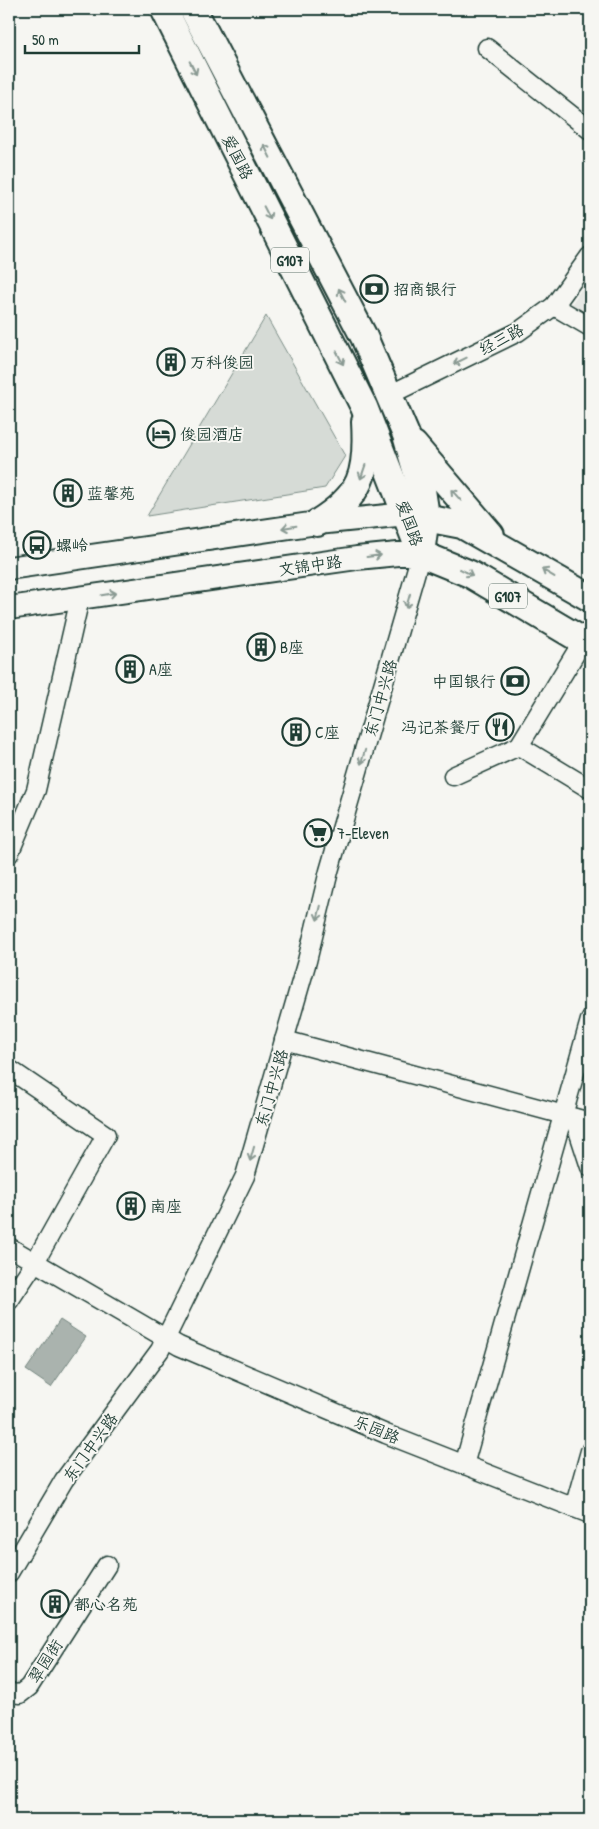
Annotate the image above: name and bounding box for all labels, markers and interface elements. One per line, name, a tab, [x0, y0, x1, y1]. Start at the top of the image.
scale bar	[25, 22, 139, 54]
text: 50 m	[32, 29, 59, 50]
one-way arrow	[189, 60, 198, 75]
street label: 爱国路	[217, 131, 259, 183]
one-way arrow	[262, 144, 271, 159]
one-way arrow	[263, 205, 272, 220]
road number: G107	[271, 248, 309, 272]
bank icon: 招商银行	[359, 274, 389, 304]
place label: 招商银行	[393, 278, 457, 300]
one-way arrow	[337, 288, 346, 303]
street label: 经三路	[475, 318, 527, 360]
building icon: 万科俊园	[156, 347, 186, 377]
one-way arrow	[336, 350, 345, 365]
place label: 万科俊园	[190, 351, 254, 373]
one-way arrow	[452, 356, 467, 366]
hotel icon: 俊园酒店	[146, 419, 176, 449]
place label: 俊园酒店	[180, 423, 244, 445]
one-way arrow	[357, 464, 367, 480]
building icon: 蓝馨苑	[53, 478, 83, 508]
place label: 蓝馨苑	[87, 482, 135, 504]
one-way arrow	[450, 489, 462, 502]
street label: 爱国路	[391, 497, 429, 549]
one-way arrow	[281, 523, 297, 533]
bus stop icon: 螺岭	[22, 530, 52, 560]
place label: 螺岭	[56, 534, 88, 556]
street label: 文锦中路	[277, 550, 343, 580]
one-way arrow	[365, 551, 381, 561]
one-way arrow	[459, 567, 474, 577]
one-way arrow	[542, 568, 556, 578]
road number: G107	[489, 584, 527, 608]
one-way arrow	[101, 589, 117, 599]
one-way arrow	[403, 593, 413, 609]
building icon: B座	[246, 632, 276, 662]
place label: B座	[280, 636, 304, 658]
building icon: A座	[115, 654, 145, 684]
street label: 东门中兴路	[358, 657, 402, 739]
place label: A座	[149, 658, 173, 680]
bank icon: 中国银行	[500, 666, 530, 696]
place label: 中国银行	[432, 670, 496, 692]
restaurant icon: 冯记茶餐厅	[485, 712, 515, 742]
place label: 冯记茶餐厅	[401, 716, 481, 738]
building icon: C座	[281, 717, 311, 747]
place label: C座	[315, 721, 340, 743]
one-way arrow	[358, 749, 368, 765]
supermarket icon: 7-Eleven	[303, 818, 333, 848]
place label: 7-Eleven	[337, 822, 389, 844]
one-way arrow	[314, 905, 323, 921]
street label: 东门中兴路	[249, 1047, 293, 1129]
one-way arrow	[246, 1146, 256, 1162]
building icon: 南座	[116, 1191, 146, 1221]
place label: 南座	[150, 1195, 182, 1217]
street label: 东门中兴路	[58, 1408, 122, 1486]
street label: 乐园路	[351, 1409, 403, 1449]
building icon: 都心名苑	[40, 1589, 70, 1619]
place label: 都心名苑	[74, 1593, 138, 1615]
street label: 翠园街	[23, 1635, 67, 1687]

